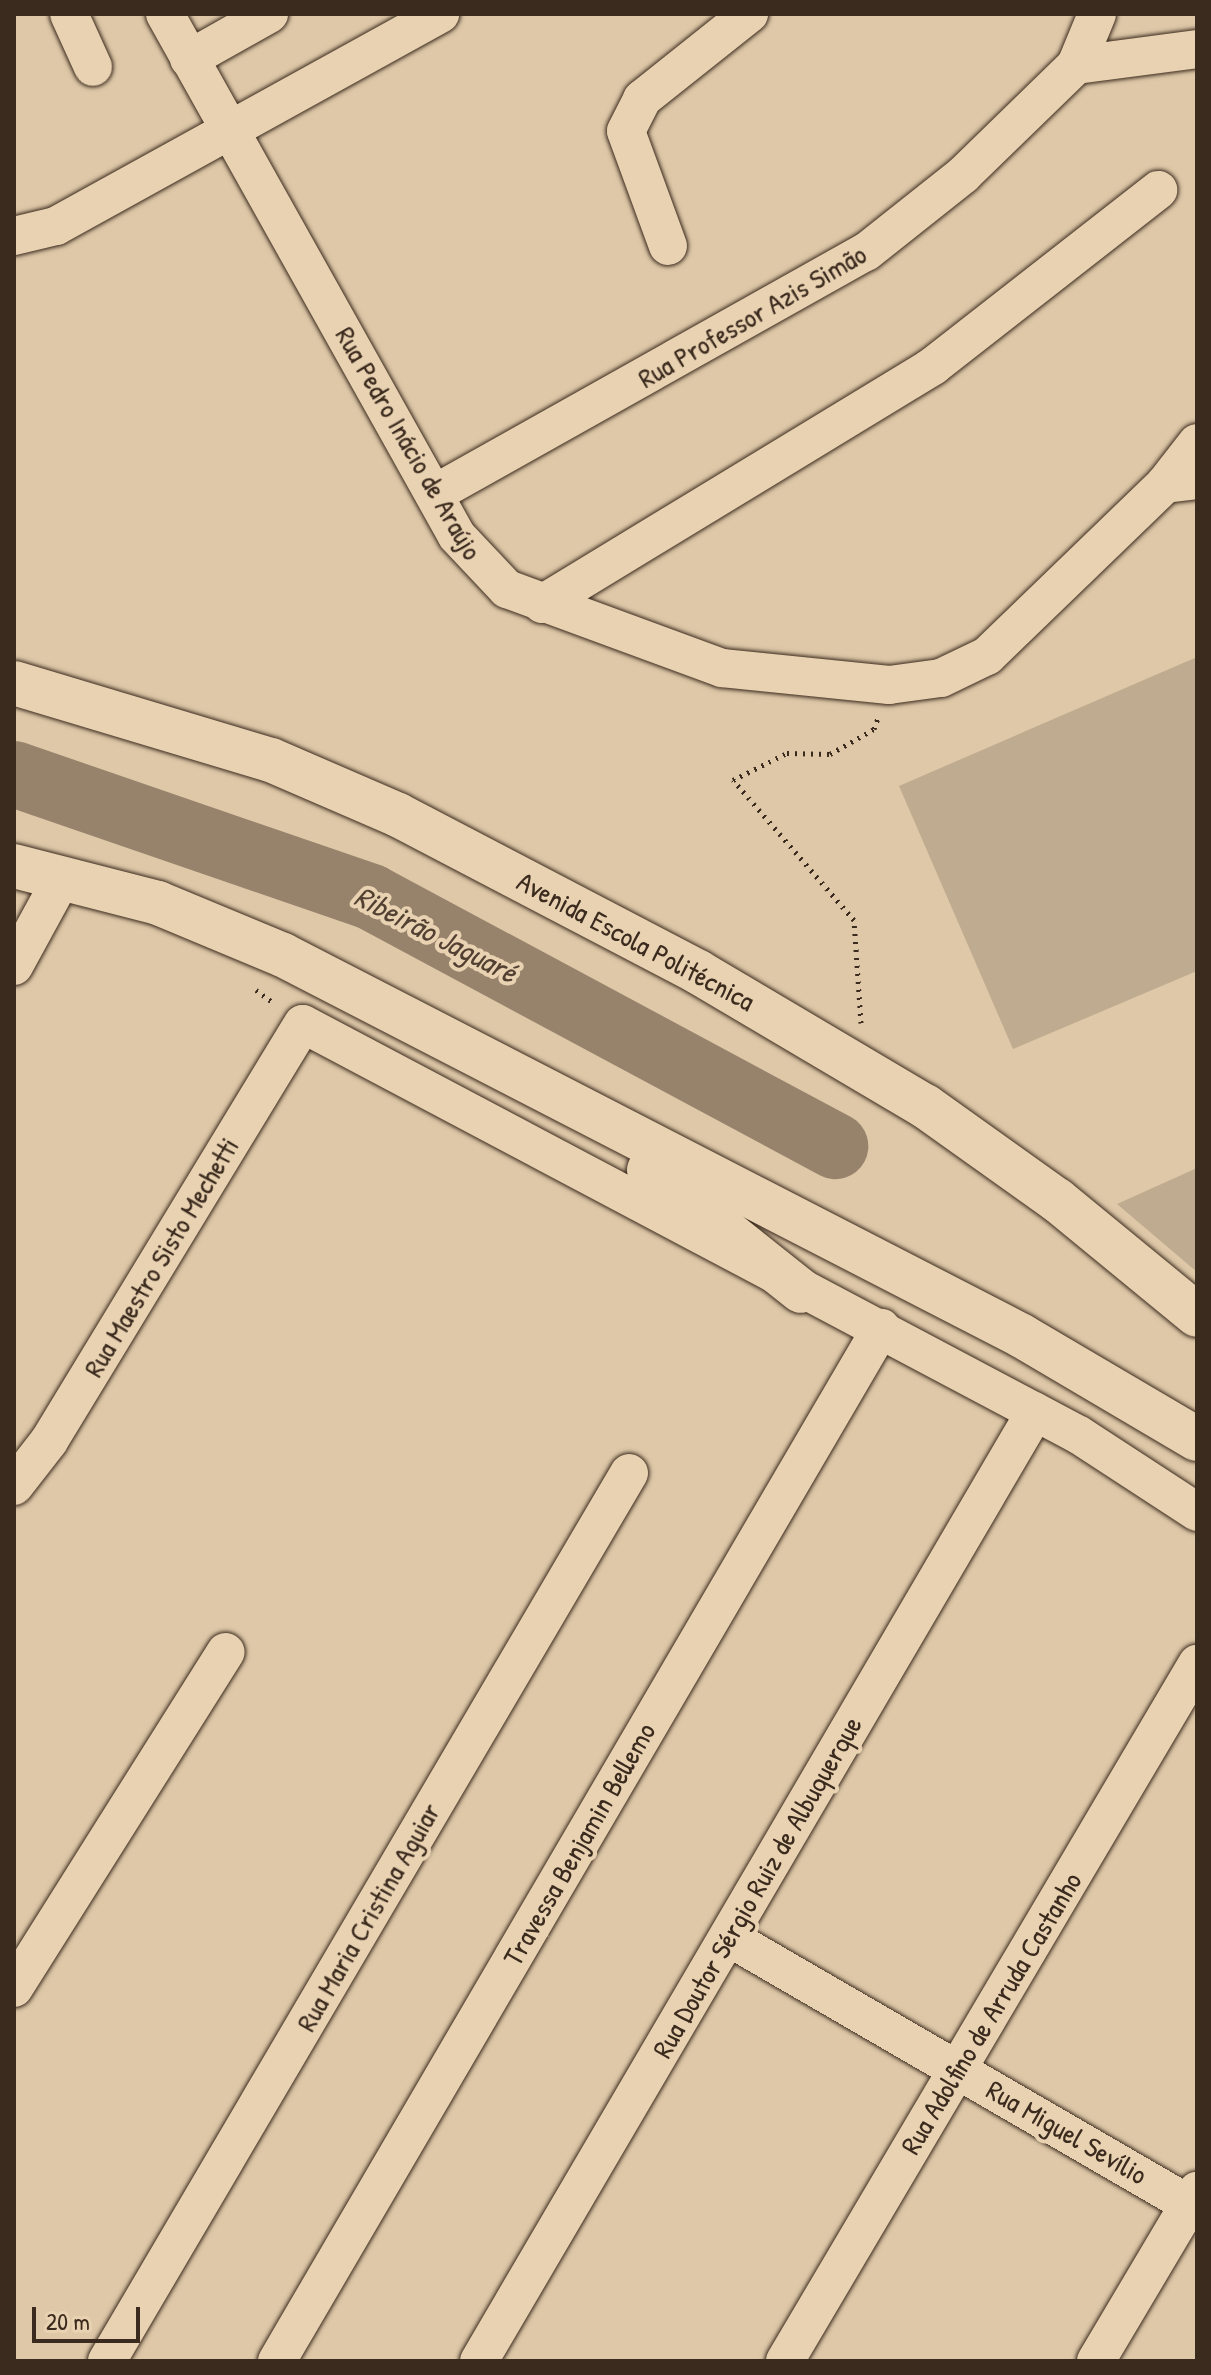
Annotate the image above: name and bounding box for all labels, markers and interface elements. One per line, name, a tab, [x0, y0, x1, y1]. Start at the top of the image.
street label: Rua Professor Azis Simão	[632, 237, 872, 395]
street label: Rua Pedro Inácio de Araújo	[329, 321, 489, 565]
street label: Avenida Escola Politécnica	[511, 864, 761, 1018]
water label: Ribeirão Jaguaré	[349, 878, 523, 990]
street label: Rua Maestro Sisto Mechetti	[76, 1131, 246, 1383]
street label: Rua Doutor Sérgio Ruiz de Albuquerque	[645, 1710, 869, 2064]
street label: Travessa Benjamin Bellemo	[496, 1717, 662, 1971]
street label: Rua Maria Cristina Aguiar	[289, 1797, 447, 2037]
street label: Rua Adolfino de Arruda Castanho	[893, 1866, 1089, 2160]
street label: Rua Miguel Sevílio	[981, 2073, 1153, 2191]
scale bar	[36, 2291, 144, 2341]
text: 20 m	[46, 2305, 90, 2337]

